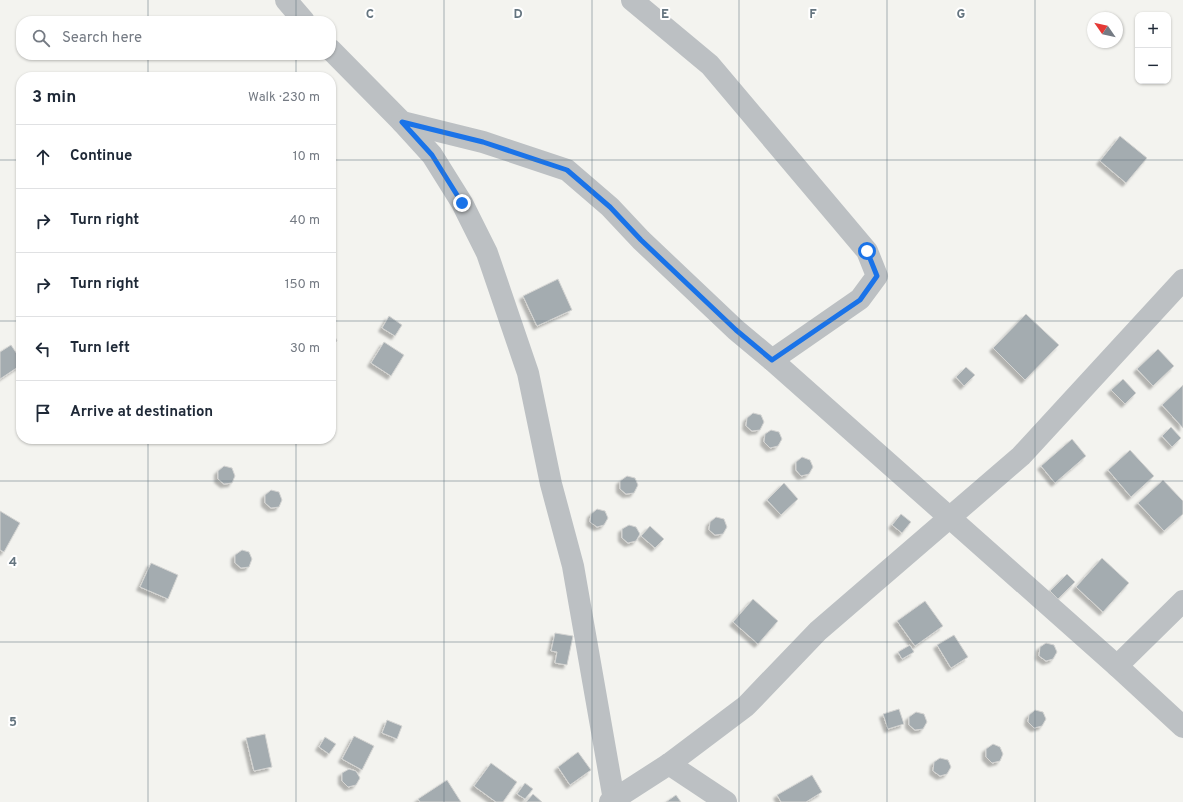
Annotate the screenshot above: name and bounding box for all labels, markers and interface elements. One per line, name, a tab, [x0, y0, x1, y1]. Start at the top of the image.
text: C	[366, 7, 374, 23]
text: D	[513, 7, 523, 23]
text: E	[661, 7, 669, 23]
text: F	[809, 7, 817, 23]
text: G	[957, 7, 966, 23]
north arrow	[1087, 12, 1123, 48]
map controls	[1135, 12, 1171, 84]
button: +	[1135, 12, 1171, 48]
search box	[16, 16, 336, 60]
icon: search	[30, 27, 52, 49]
text: Search here	[62, 29, 142, 48]
button: −	[1135, 48, 1171, 84]
text: 3 min	[32, 87, 76, 109]
text: Walk · 230 m	[248, 90, 320, 106]
icon: ahead	[32, 146, 54, 168]
text: Continue	[70, 147, 132, 166]
text: 10 m	[293, 149, 320, 165]
route end	[453, 194, 471, 212]
icon: right	[32, 210, 54, 232]
text: Turn right	[70, 211, 139, 230]
text: 40 m	[290, 213, 320, 229]
route start	[858, 242, 876, 260]
icon: right	[32, 274, 54, 296]
text: Turn right	[70, 275, 139, 294]
text: 150 m	[285, 277, 320, 293]
icon: left	[32, 338, 54, 360]
text: Turn left	[70, 339, 130, 358]
text: 30 m	[290, 341, 320, 357]
icon: arrive	[32, 402, 54, 424]
text: Arrive at destination	[70, 403, 213, 422]
text: 4	[9, 555, 17, 571]
text: 5	[9, 715, 17, 731]

